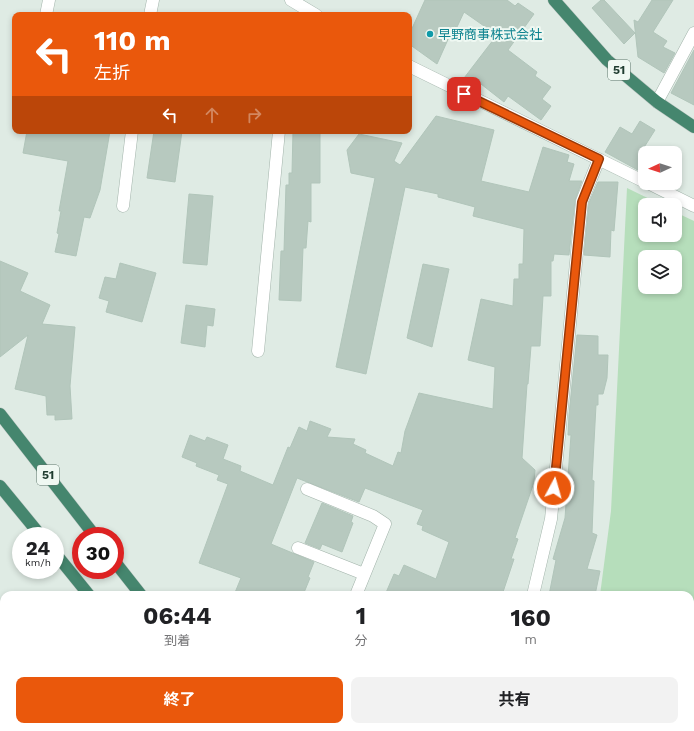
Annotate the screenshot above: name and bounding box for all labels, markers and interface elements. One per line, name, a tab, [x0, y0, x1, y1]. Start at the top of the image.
text: 110 m	[94, 24, 171, 57]
place label: 早野商事株式会社	[438, 27, 542, 42]
icon: left	[28, 28, 80, 80]
marker: 早野商事株式会社	[425, 29, 435, 39]
road number: 51	[608, 60, 630, 80]
text: 左折	[94, 62, 130, 83]
pin	[447, 77, 481, 111]
icon: arrive	[453, 83, 475, 105]
icon: left	[159, 104, 181, 126]
icon: ahead	[201, 104, 223, 126]
icon: right	[243, 104, 265, 126]
north arrow	[638, 146, 682, 190]
map controls	[638, 146, 682, 294]
button: sound	[638, 198, 682, 242]
button: layers	[638, 250, 682, 294]
road number: 51	[37, 465, 59, 485]
position arrow	[533, 467, 575, 509]
speed limit sign: 30	[72, 527, 124, 579]
text: 24	[26, 536, 50, 560]
text: km/h	[25, 557, 51, 568]
text: 06:44	[143, 602, 211, 630]
text: 1	[356, 602, 366, 630]
text: 160	[510, 604, 551, 632]
text: m	[525, 632, 537, 647]
text: 到着	[164, 633, 190, 648]
text: 分	[354, 633, 367, 648]
button: 終了	[16, 677, 343, 723]
button: 共有	[351, 677, 678, 723]

